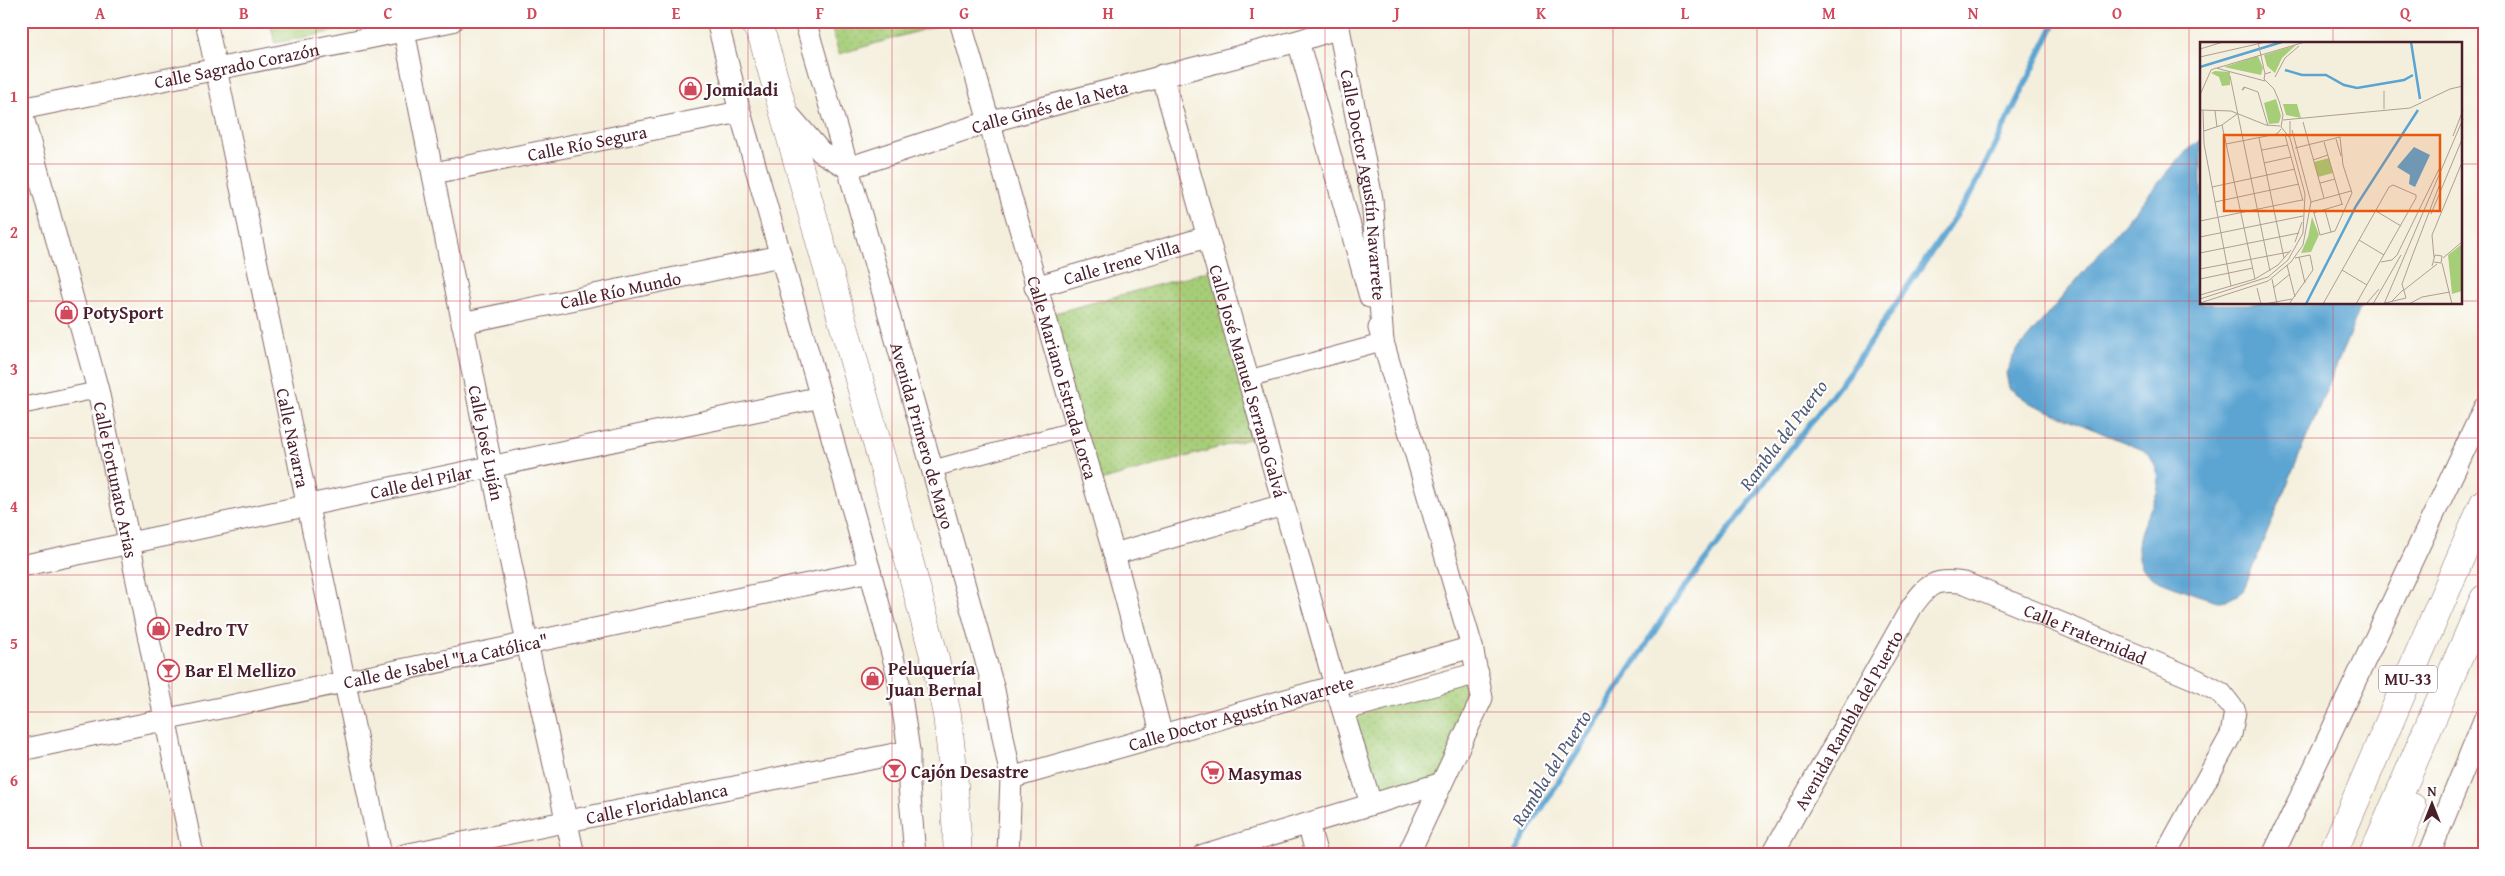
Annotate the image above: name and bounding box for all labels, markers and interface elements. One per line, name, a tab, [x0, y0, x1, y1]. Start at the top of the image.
text: A	[95, 1, 106, 25]
text: B	[239, 1, 249, 25]
text: C	[383, 1, 393, 25]
text: D	[527, 1, 537, 25]
text: E	[672, 1, 681, 25]
text: F	[816, 1, 824, 25]
text: G	[959, 1, 969, 25]
text: H	[1102, 1, 1114, 25]
text: I	[1249, 1, 1255, 25]
text: J	[1391, 1, 1400, 25]
text: K	[1536, 1, 1547, 25]
text: L	[1681, 1, 1690, 25]
text: M	[1822, 1, 1836, 25]
text: N	[1968, 1, 1979, 25]
text: O	[2112, 1, 2122, 25]
text: P	[2256, 1, 2266, 25]
text: Q	[2400, 1, 2412, 25]
street label: Calle Sagrado Corazón	[152, 35, 321, 95]
inset map	[2200, 42, 2462, 305]
street label: Calle Doctor Agustín Navarrete	[1334, 67, 1393, 301]
street label: Calle Ginés de la Neta	[968, 72, 1131, 140]
place label: Jomidadi	[703, 76, 779, 103]
shop icon: Jomidadi	[678, 77, 702, 101]
text: 1	[10, 84, 18, 108]
street label: Calle Río Segura	[525, 117, 650, 168]
text: 2	[10, 220, 18, 244]
street label: Calle Irene Villa	[1060, 232, 1183, 292]
street label: Calle José Manuel Serrano Galvá	[1203, 261, 1295, 501]
street label: Calle Río Mundo	[558, 264, 683, 315]
street label: Calle Mariano Estrada Lorca	[1021, 273, 1105, 483]
place label: PotySport	[83, 299, 164, 326]
shop icon: PotySport	[55, 300, 79, 324]
street label: Avenida Primero de Mayo	[884, 339, 962, 532]
text: 3	[10, 357, 18, 381]
water label: Rambla del Puerto	[1731, 374, 1834, 497]
street label: Calle José Luján	[462, 383, 512, 503]
street label: Calle Navarra	[270, 386, 317, 491]
street label: Calle Fortunato Arias	[87, 399, 145, 560]
street label: Calle del Pilar	[368, 457, 475, 505]
text: 4	[10, 494, 18, 518]
street label: Calle Fraternidad	[2020, 596, 2151, 671]
place label: Pedro TV	[175, 616, 249, 643]
shop icon: Pedro TV	[147, 617, 171, 641]
street label: Avenida Rambla del Puerto	[1787, 625, 1909, 815]
street label: Calle de Isabel "La Católica"	[341, 626, 550, 695]
text: 5	[10, 631, 18, 655]
place label: Peluquería Juan Bernal	[885, 655, 982, 703]
place label: Bar El Mellizo	[185, 657, 296, 684]
bar icon: Bar El Mellizo	[157, 658, 181, 682]
shop icon: Peluquería Juan Bernal	[860, 666, 884, 690]
road number: MU-33	[2379, 666, 2437, 692]
street label: Calle Doctor Agustín Navarrete	[1125, 668, 1357, 758]
water label: Rambla del Puerto	[1504, 704, 1598, 832]
place label: Cajón Desastre	[911, 758, 1029, 785]
bar icon: Cajón Desastre	[883, 759, 907, 783]
place label: Masymas	[1228, 760, 1302, 787]
supermarket icon: Masymas	[1200, 761, 1224, 785]
text: 6	[10, 768, 18, 792]
street label: Calle Floridablanca	[583, 775, 730, 831]
north arrow	[2408, 778, 2458, 828]
text: N	[2427, 781, 2437, 801]

